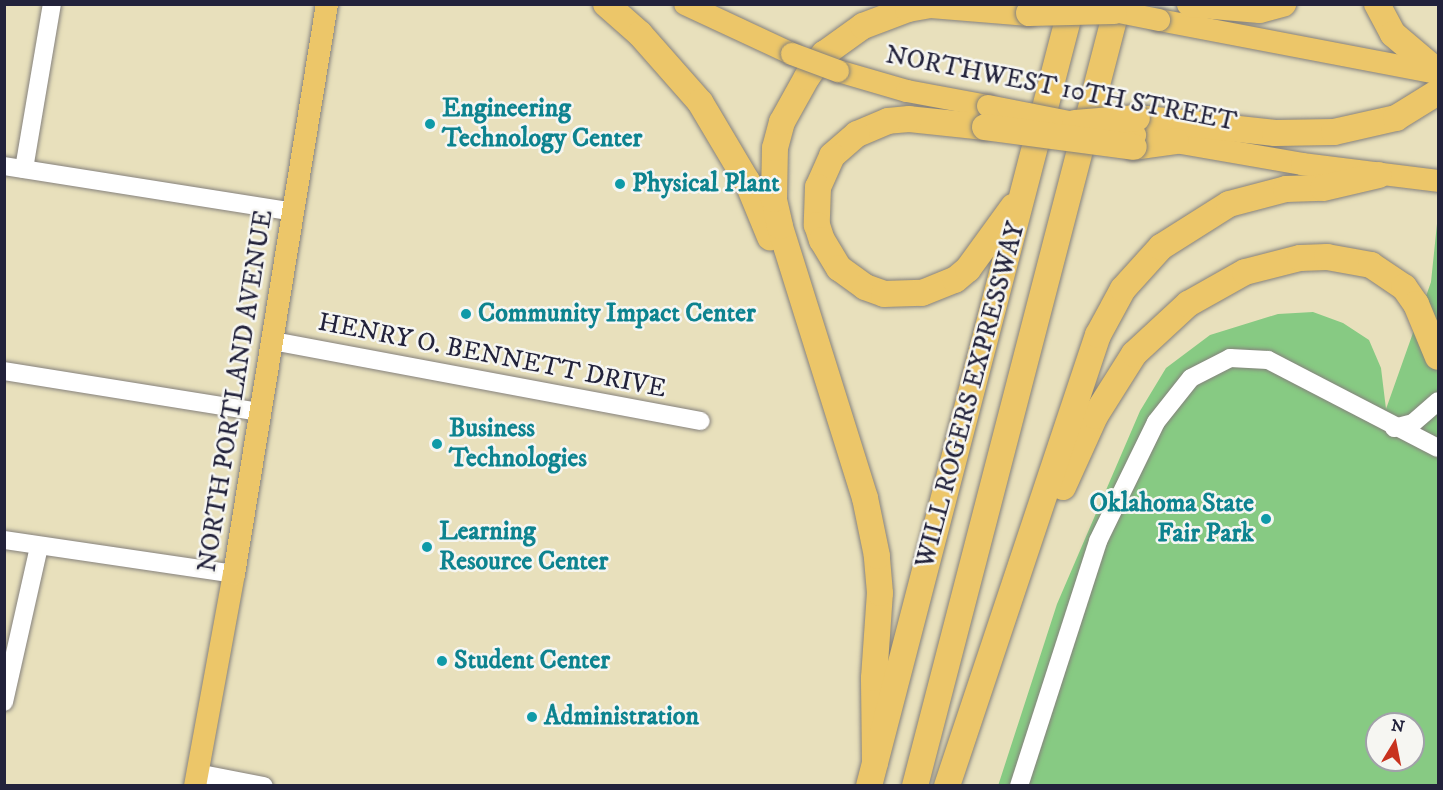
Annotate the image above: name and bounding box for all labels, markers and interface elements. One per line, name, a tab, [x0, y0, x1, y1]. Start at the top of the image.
street label: NORTHWEST 10TH STREET	[883, 40, 1239, 138]
place label: Engineering Technology Center	[442, 93, 642, 154]
marker: Engineering Technology Center	[423, 117, 437, 131]
place label: Physical Plant	[632, 168, 779, 200]
marker: Physical Plant	[613, 177, 627, 191]
street label: NORTH PORTLAND AVENUE	[192, 208, 280, 574]
street label: WILL ROGERS EXPRESSWAY	[910, 219, 1032, 571]
place label: Community Impact Center	[478, 298, 756, 330]
street label: HENRY O. BENNETT DRIVE	[315, 307, 669, 405]
marker: Community Impact Center	[459, 307, 473, 321]
place label: Business Technologies	[449, 413, 587, 474]
marker: Business Technologies	[430, 437, 444, 451]
place label: Oklahoma State Fair Park	[1090, 488, 1254, 550]
marker: Oklahoma State Fair Park	[1259, 512, 1273, 526]
place label: Learning Resource Center	[439, 516, 608, 578]
marker: Learning Resource Center	[420, 540, 434, 554]
place label: Student Center	[454, 645, 610, 677]
marker: Student Center	[435, 654, 449, 668]
place label: Administration	[544, 701, 699, 733]
marker: Administration	[525, 710, 539, 724]
north arrow	[1365, 712, 1425, 772]
text: N	[1390, 715, 1406, 737]

